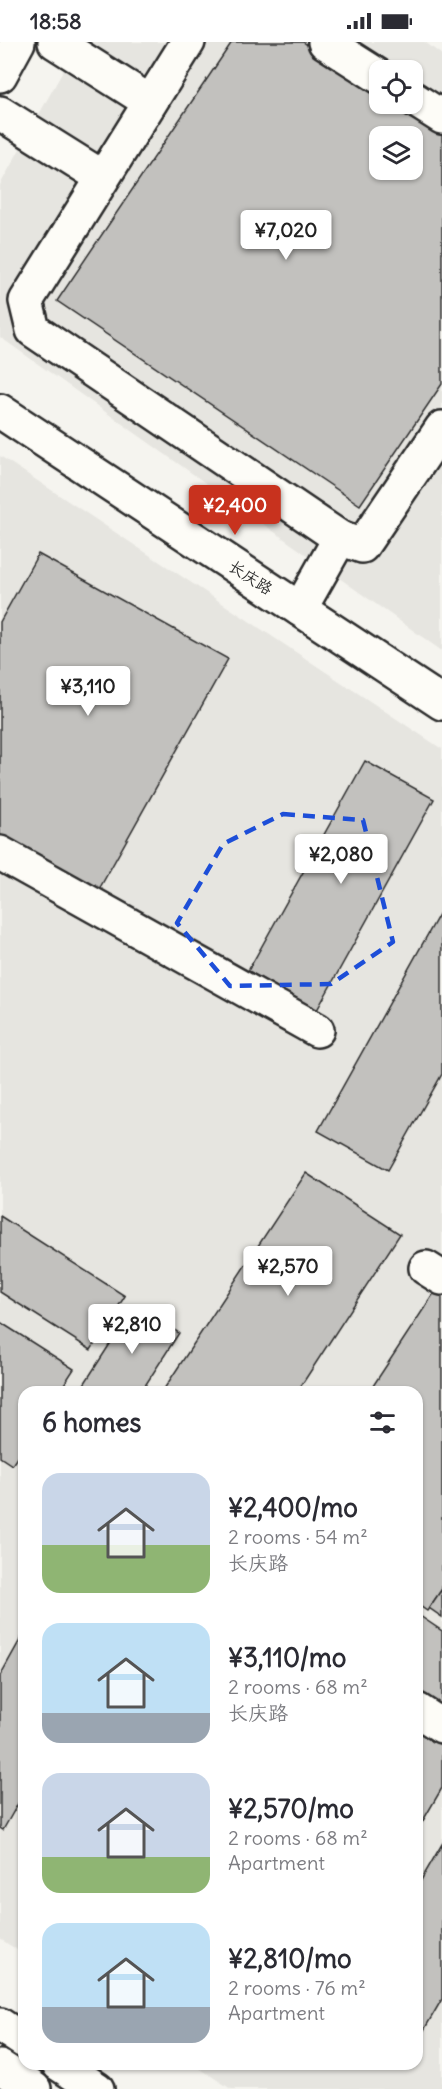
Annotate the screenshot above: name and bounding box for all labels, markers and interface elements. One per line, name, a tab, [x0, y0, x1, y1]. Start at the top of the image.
text: 18:58	[30, 7, 82, 35]
map controls	[369, 60, 423, 180]
button: locate	[369, 60, 423, 114]
button: layers	[369, 126, 423, 180]
pin: ¥7,020	[237, 210, 335, 261]
text: ¥7,020	[255, 217, 317, 242]
pin: ¥2,400	[186, 485, 284, 536]
text: ¥2,400	[203, 492, 267, 517]
street label: 长庆路	[225, 556, 277, 598]
pin: ¥3,110	[39, 666, 137, 717]
text: ¥3,110	[60, 673, 116, 698]
pin: ¥2,080	[292, 834, 390, 885]
text: ¥2,080	[309, 841, 373, 866]
pin: ¥2,570	[239, 1246, 337, 1297]
text: ¥2,570	[257, 1253, 319, 1278]
pin: ¥2,810	[83, 1304, 181, 1355]
text: ¥2,810	[102, 1311, 162, 1336]
text: 6 homes	[42, 1406, 141, 1439]
icon: filters	[366, 1406, 399, 1439]
text: ¥2,400/mo	[228, 1491, 358, 1524]
icon: home	[90, 1497, 162, 1569]
text: 2 rooms · 54 m²	[228, 1524, 368, 1549]
text: 长庆路	[228, 1550, 288, 1575]
text: ¥3,110/mo	[228, 1641, 346, 1674]
icon: home	[90, 1647, 162, 1719]
text: 2 rooms · 68 m²	[228, 1674, 368, 1699]
text: 长庆路	[228, 1700, 288, 1725]
text: ¥2,570/mo	[228, 1792, 354, 1825]
icon: home	[90, 1797, 162, 1869]
text: 2 rooms · 68 m²	[228, 1825, 368, 1850]
text: Apartment	[228, 1850, 325, 1875]
text: ¥2,810/mo	[228, 1942, 352, 1975]
icon: home	[90, 1947, 162, 2019]
text: 2 rooms · 76 m²	[228, 1975, 366, 2000]
text: Apartment	[228, 2000, 325, 2025]

